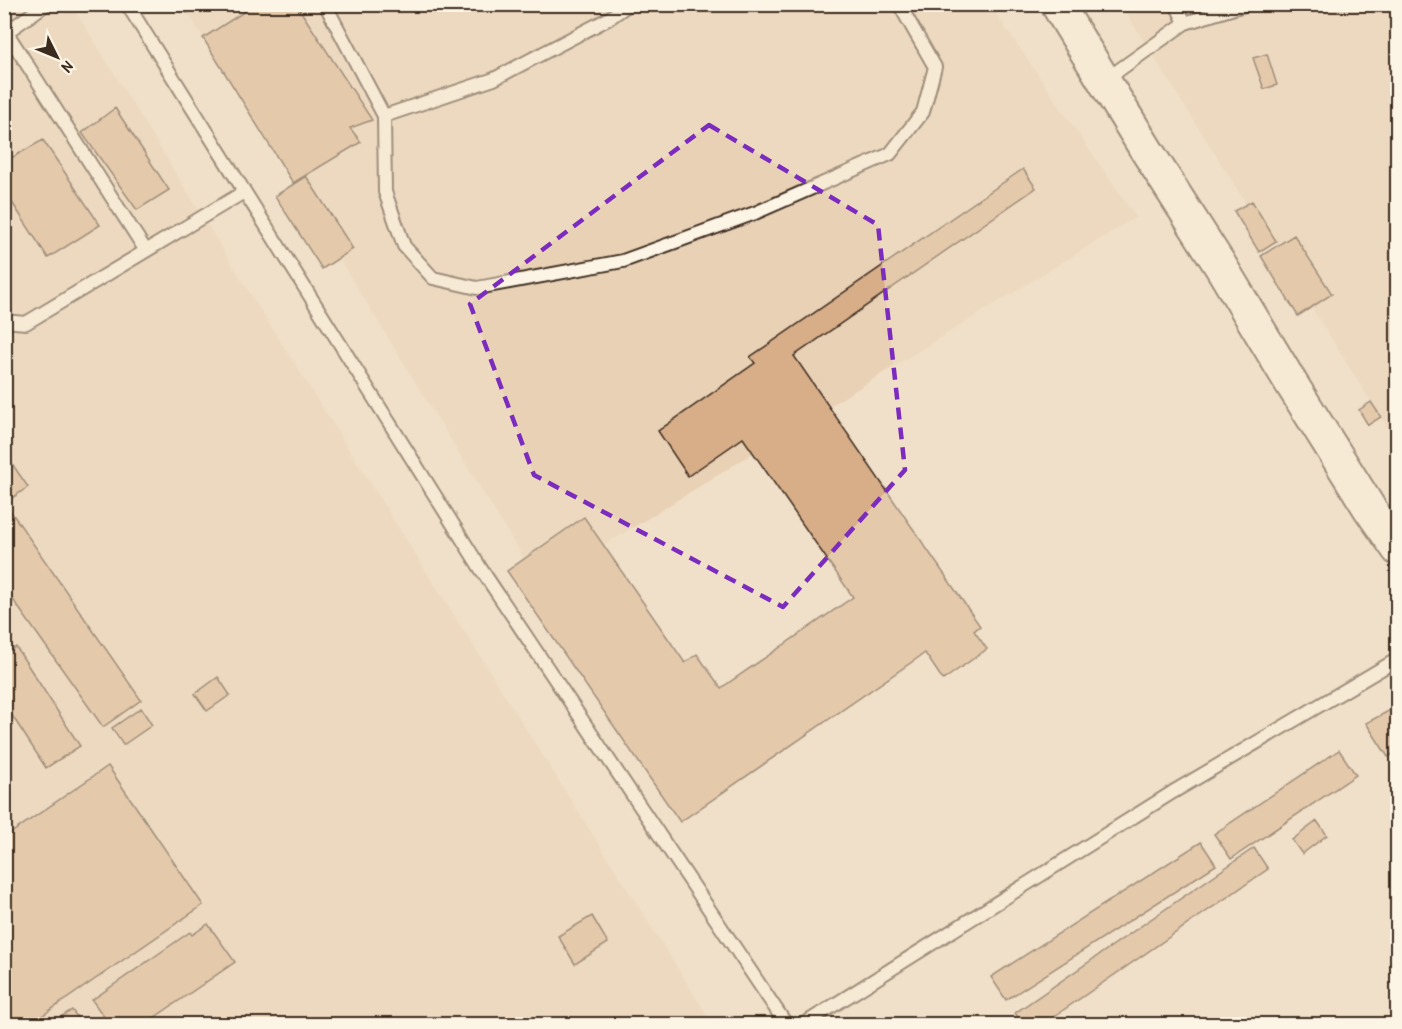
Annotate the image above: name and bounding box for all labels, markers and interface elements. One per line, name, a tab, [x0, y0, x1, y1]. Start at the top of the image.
north arrow	[27, 27, 87, 87]
text: N	[57, 57, 79, 78]

